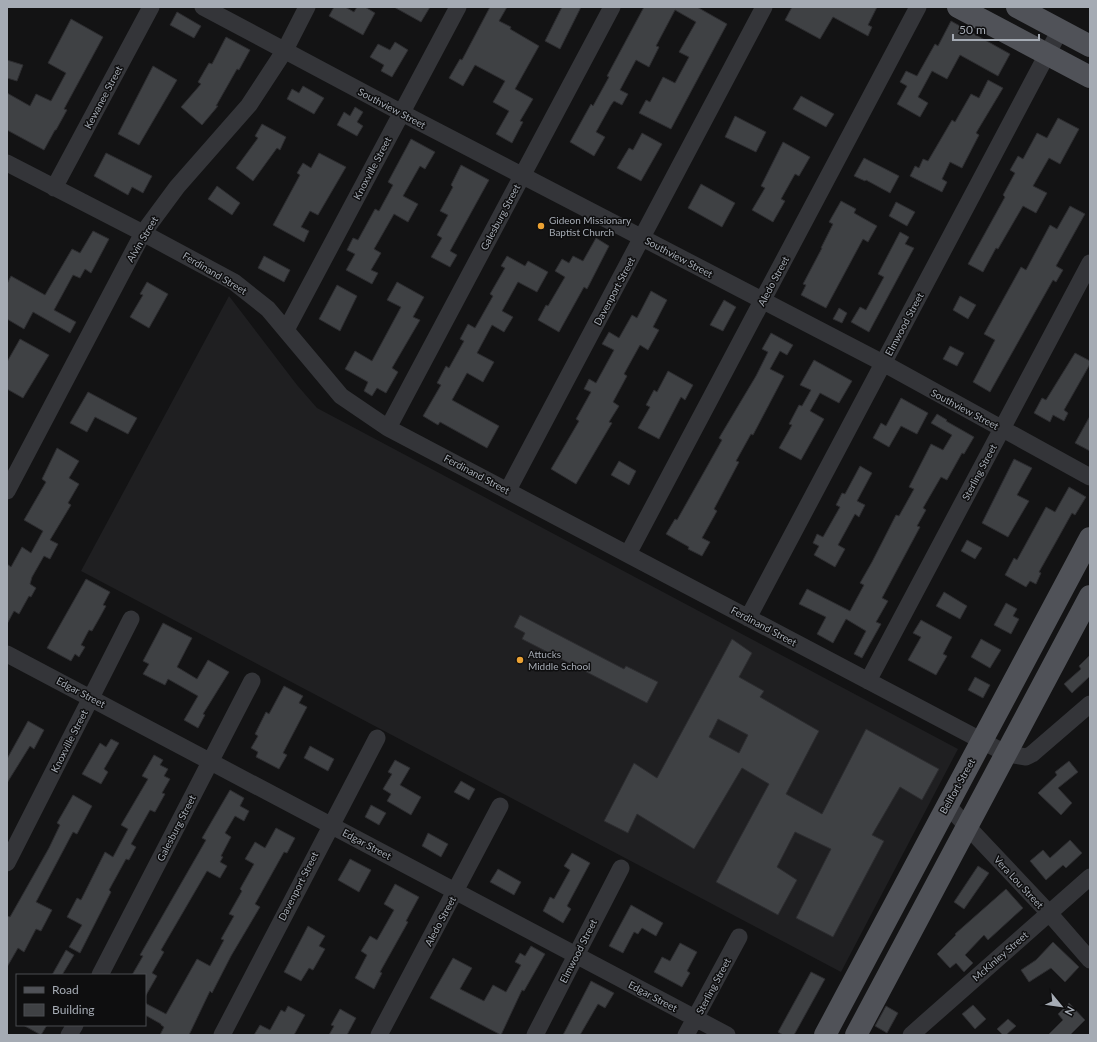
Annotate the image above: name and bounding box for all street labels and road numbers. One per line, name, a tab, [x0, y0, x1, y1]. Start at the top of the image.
street label: Kewanee Street	[81, 63, 125, 130]
street label: Southview Street	[356, 85, 428, 131]
street label: Knoxville Street	[350, 134, 394, 201]
street label: Galesburg Street	[478, 182, 523, 252]
street label: Alvin Street	[124, 214, 161, 264]
street label: Southview Street	[643, 234, 715, 280]
street label: Ferdinand Street	[181, 249, 250, 297]
street label: Davenport Street	[591, 254, 637, 327]
street label: Aledo Street	[755, 254, 791, 308]
street label: Elmwood Street	[882, 290, 926, 358]
street label: Southview Street	[929, 386, 1001, 432]
street label: Sterling Street	[959, 441, 999, 502]
street label: Ferdinand Street	[442, 452, 512, 497]
street label: Ferdinand Street	[729, 604, 799, 649]
street label: Edgar Street	[54, 674, 108, 710]
street label: Knoxville Street	[48, 707, 90, 775]
street label: Bellfort Street	[937, 756, 977, 816]
street label: Galesburg Street	[154, 792, 198, 863]
street label: Edgar Street	[340, 826, 394, 862]
street label: Davenport Street	[275, 849, 321, 922]
street label: Vera Lou Street	[992, 853, 1047, 911]
street label: Aledo Street	[422, 894, 458, 948]
street label: Elmwood Street	[557, 917, 599, 985]
street label: McKinley Street	[970, 928, 1031, 983]
street label: Sterling Street	[693, 955, 733, 1016]
street label: Edgar Street	[626, 978, 680, 1014]

